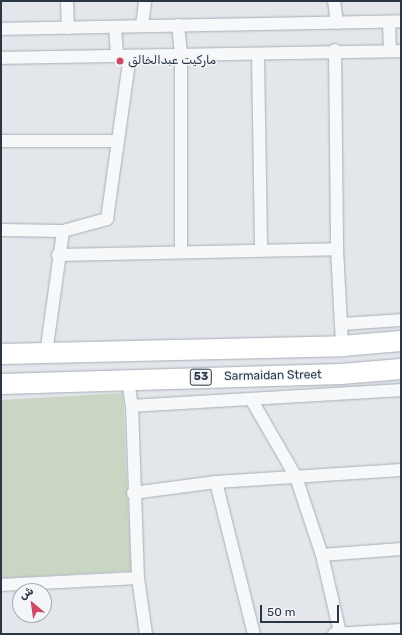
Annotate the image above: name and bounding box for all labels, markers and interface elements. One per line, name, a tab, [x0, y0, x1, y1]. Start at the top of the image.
place label: ماركیت عبدالخالق	[128, 54, 216, 68]
marker: ماركیت عبدالخالق	[115, 56, 125, 66]
road number: 53	[189, 368, 213, 386]
street label: Sarmaidan Street	[224, 368, 322, 384]
north arrow	[12, 583, 52, 623]
text: ش	[17, 584, 36, 602]
scale bar	[262, 597, 341, 623]
text: 50 m	[267, 605, 295, 619]

